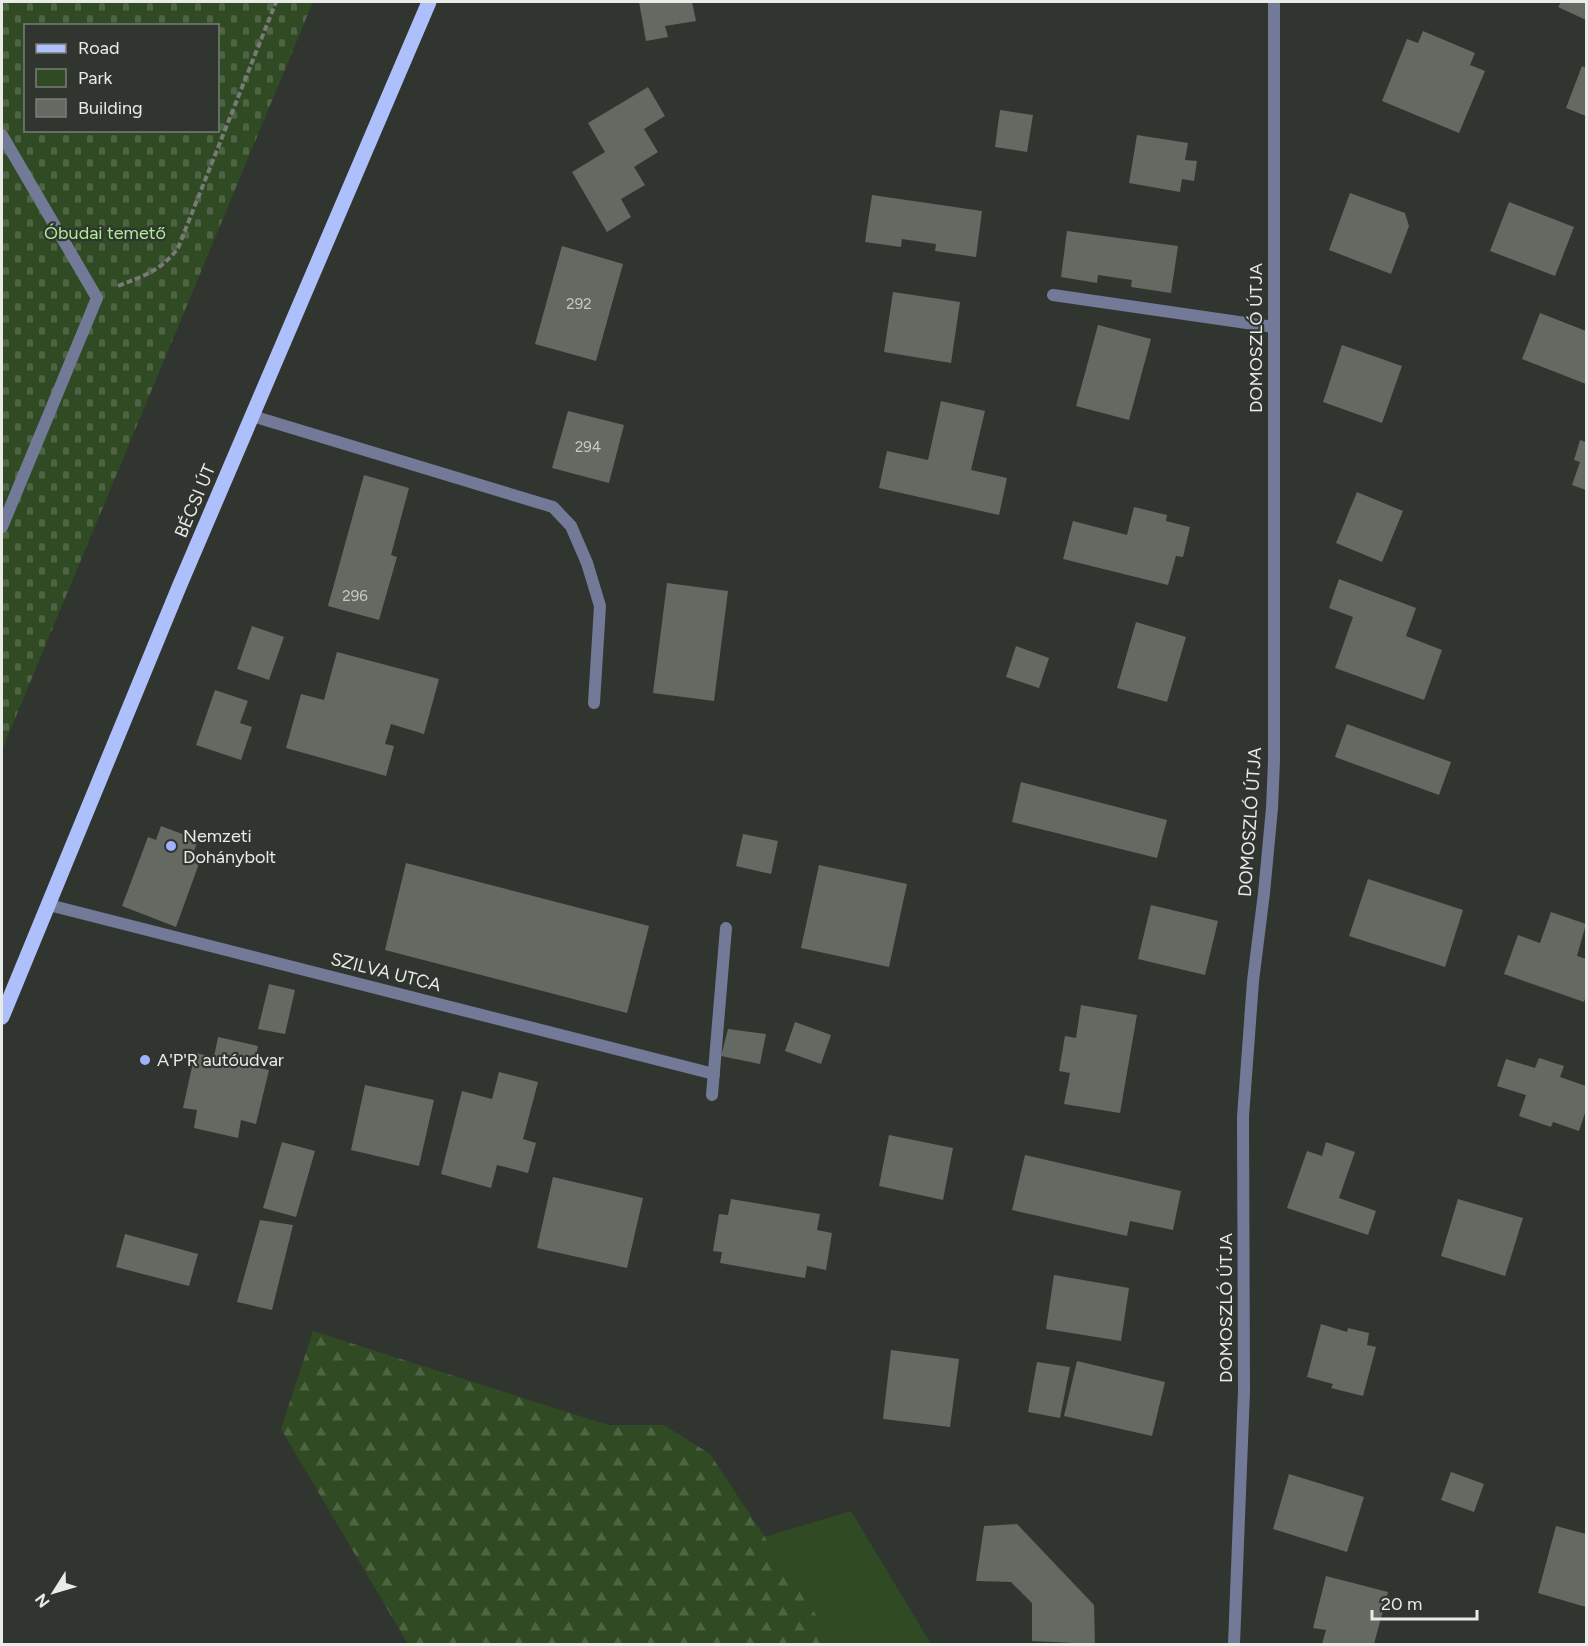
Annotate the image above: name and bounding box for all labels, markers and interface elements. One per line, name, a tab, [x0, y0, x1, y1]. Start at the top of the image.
legend	[24, 24, 219, 132]
text: Road	[78, 37, 119, 59]
text: Park	[78, 67, 113, 89]
text: Building	[78, 97, 143, 119]
park label: Óbudai temető	[44, 222, 166, 244]
street label: DOMOSZLÓ ÚTJA	[1245, 263, 1267, 413]
house number: 292	[566, 295, 592, 313]
house number: 294	[575, 438, 601, 456]
street label: BÉCSI ÚT	[170, 461, 220, 541]
house number: 296	[342, 587, 368, 605]
street label: DOMOSZLÓ ÚTJA	[1234, 746, 1266, 898]
place label: Nemzeti Dohánybolt	[183, 825, 276, 868]
marker: Nemzeti Dohánybolt	[164, 839, 178, 853]
street label: SZILVA UTCA	[329, 948, 443, 996]
place label: A'P'R autóudvar	[157, 1049, 284, 1071]
marker: A'P'R autóudvar	[138, 1053, 152, 1067]
street label: DOMOSZLÓ ÚTJA	[1215, 1233, 1237, 1383]
north arrow	[24, 1562, 84, 1622]
scale bar	[1372, 1583, 1477, 1621]
text: N	[31, 1590, 54, 1611]
text: 20 m	[1381, 1593, 1422, 1615]

